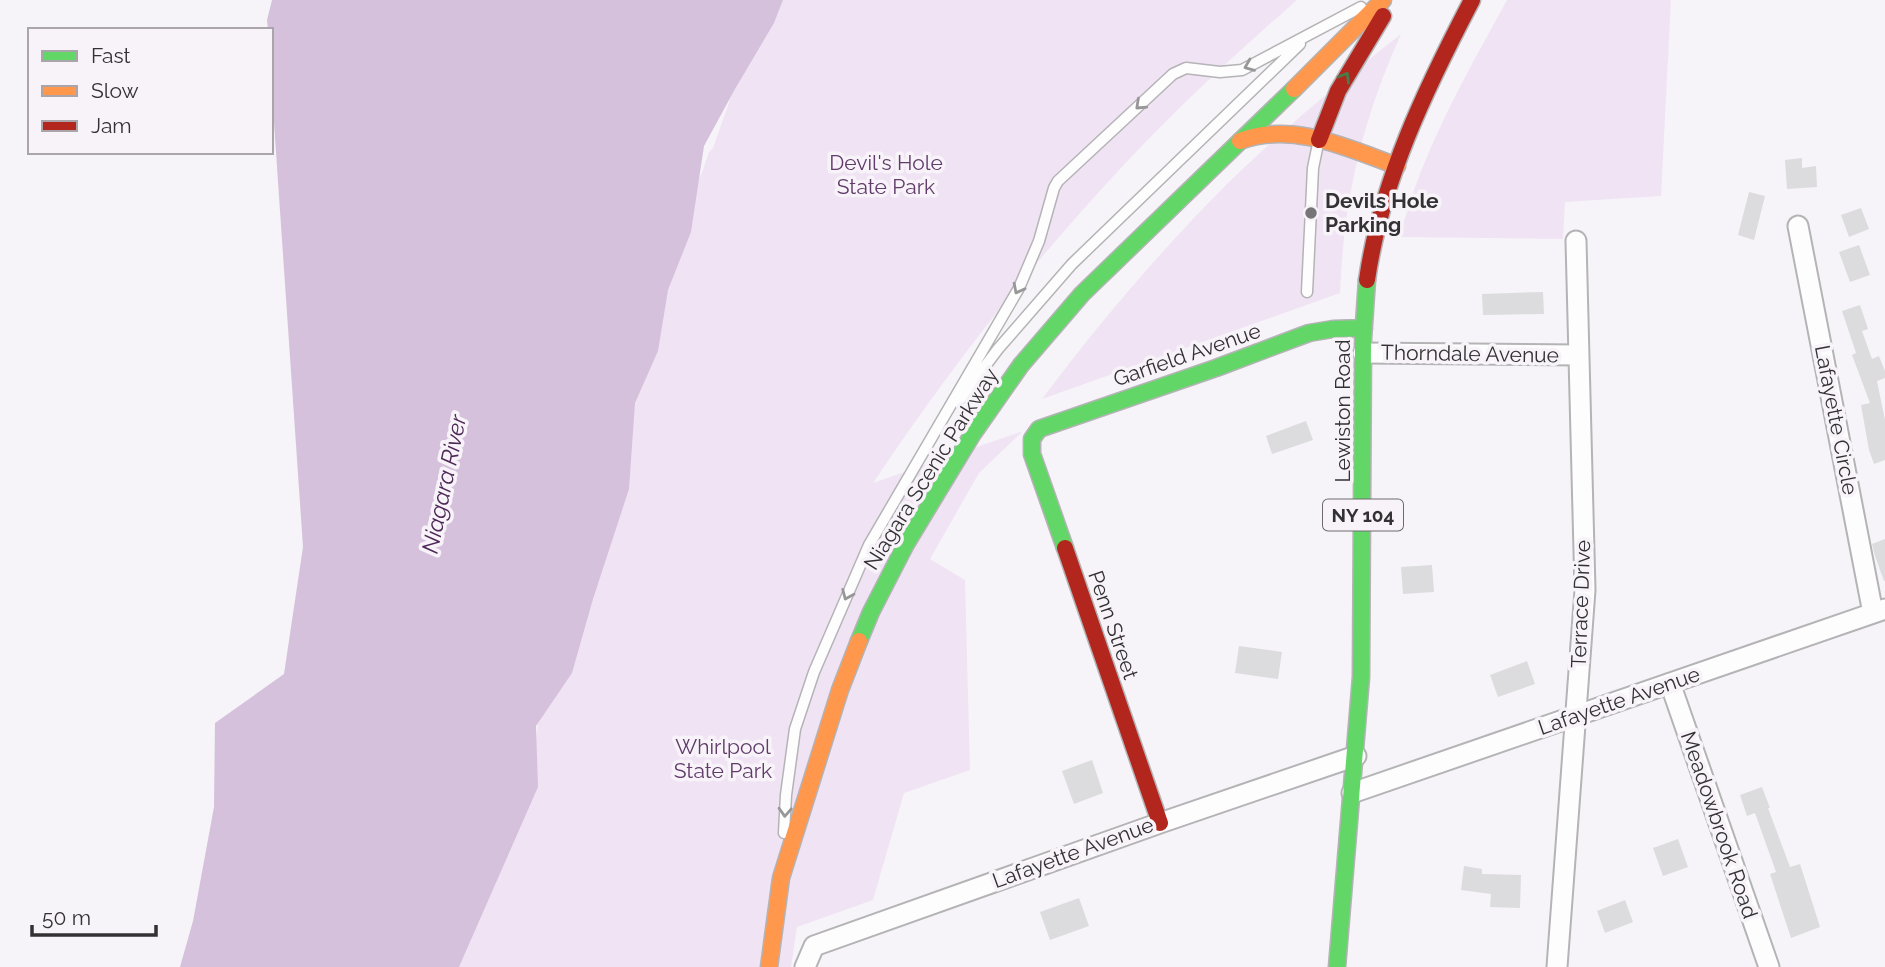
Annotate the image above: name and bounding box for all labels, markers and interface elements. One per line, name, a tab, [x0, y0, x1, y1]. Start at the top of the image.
legend	[28, 28, 273, 154]
text: Fast	[91, 43, 131, 68]
one-way arrow	[1243, 58, 1255, 72]
one-way arrow	[1337, 72, 1350, 85]
text: Slow	[91, 78, 139, 103]
one-way arrow	[1135, 97, 1148, 109]
text: Jam	[91, 113, 132, 138]
park label: Devil's Hole State Park	[829, 150, 943, 199]
place label: Devils Hole Parking	[1325, 188, 1439, 237]
marker: Devils Hole Parking	[1303, 205, 1319, 221]
one-way arrow	[1012, 282, 1026, 294]
street label: Garfield Avenue	[1110, 318, 1264, 391]
street label: Lewiston Road	[1330, 339, 1355, 483]
street label: Thorndale Avenue	[1381, 339, 1559, 368]
street label: Lafayette Circle	[1810, 343, 1863, 497]
street label: Niagara Scenic Parkway	[858, 363, 1003, 574]
water label: Niagara River	[416, 411, 472, 555]
road number: NY 104	[1323, 500, 1403, 530]
street label: Terrace Drive	[1566, 540, 1595, 668]
street label: Penn Street	[1083, 567, 1144, 682]
one-way arrow	[841, 587, 855, 600]
street label: Lafayette Avenue	[1535, 661, 1703, 740]
street label: Meadowbrook Road	[1676, 728, 1763, 922]
park label: Whirlpool State Park	[674, 734, 772, 783]
one-way arrow	[778, 806, 793, 817]
street label: Lafayette Avenue	[989, 812, 1157, 893]
scale bar	[32, 894, 156, 938]
text: 50 m	[42, 905, 91, 930]

